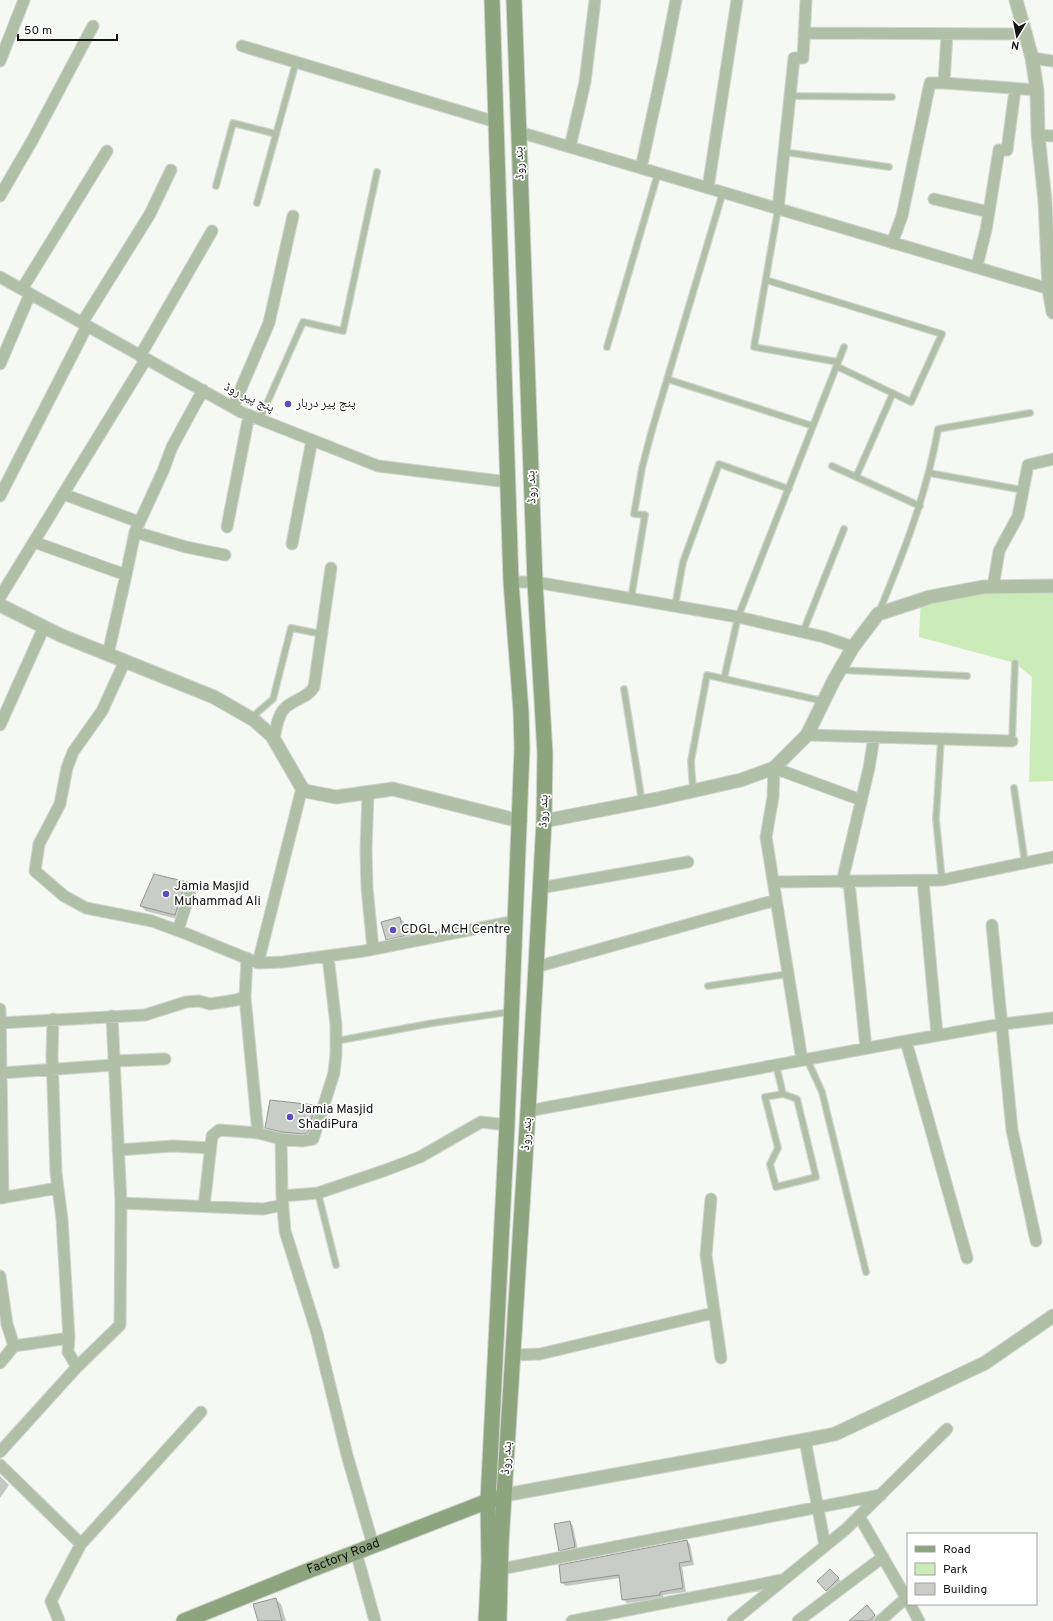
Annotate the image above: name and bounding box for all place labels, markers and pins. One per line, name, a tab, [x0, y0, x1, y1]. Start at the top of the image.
place label: پنج پیر دربار	[295, 396, 356, 412]
marker: پنج پیر دربار	[283, 399, 293, 409]
place label: Jamia Masjid Muhammad Ali	[174, 879, 261, 910]
marker: Jamia Masjid Muhammad Ali	[161, 889, 171, 899]
place label: CDGL, MCH Centre	[401, 922, 510, 938]
marker: CDGL, MCH Centre	[388, 925, 398, 935]
place label: Jamia Masjid ShadiPura	[298, 1102, 373, 1133]
marker: Jamia Masjid ShadiPura	[285, 1112, 295, 1122]

